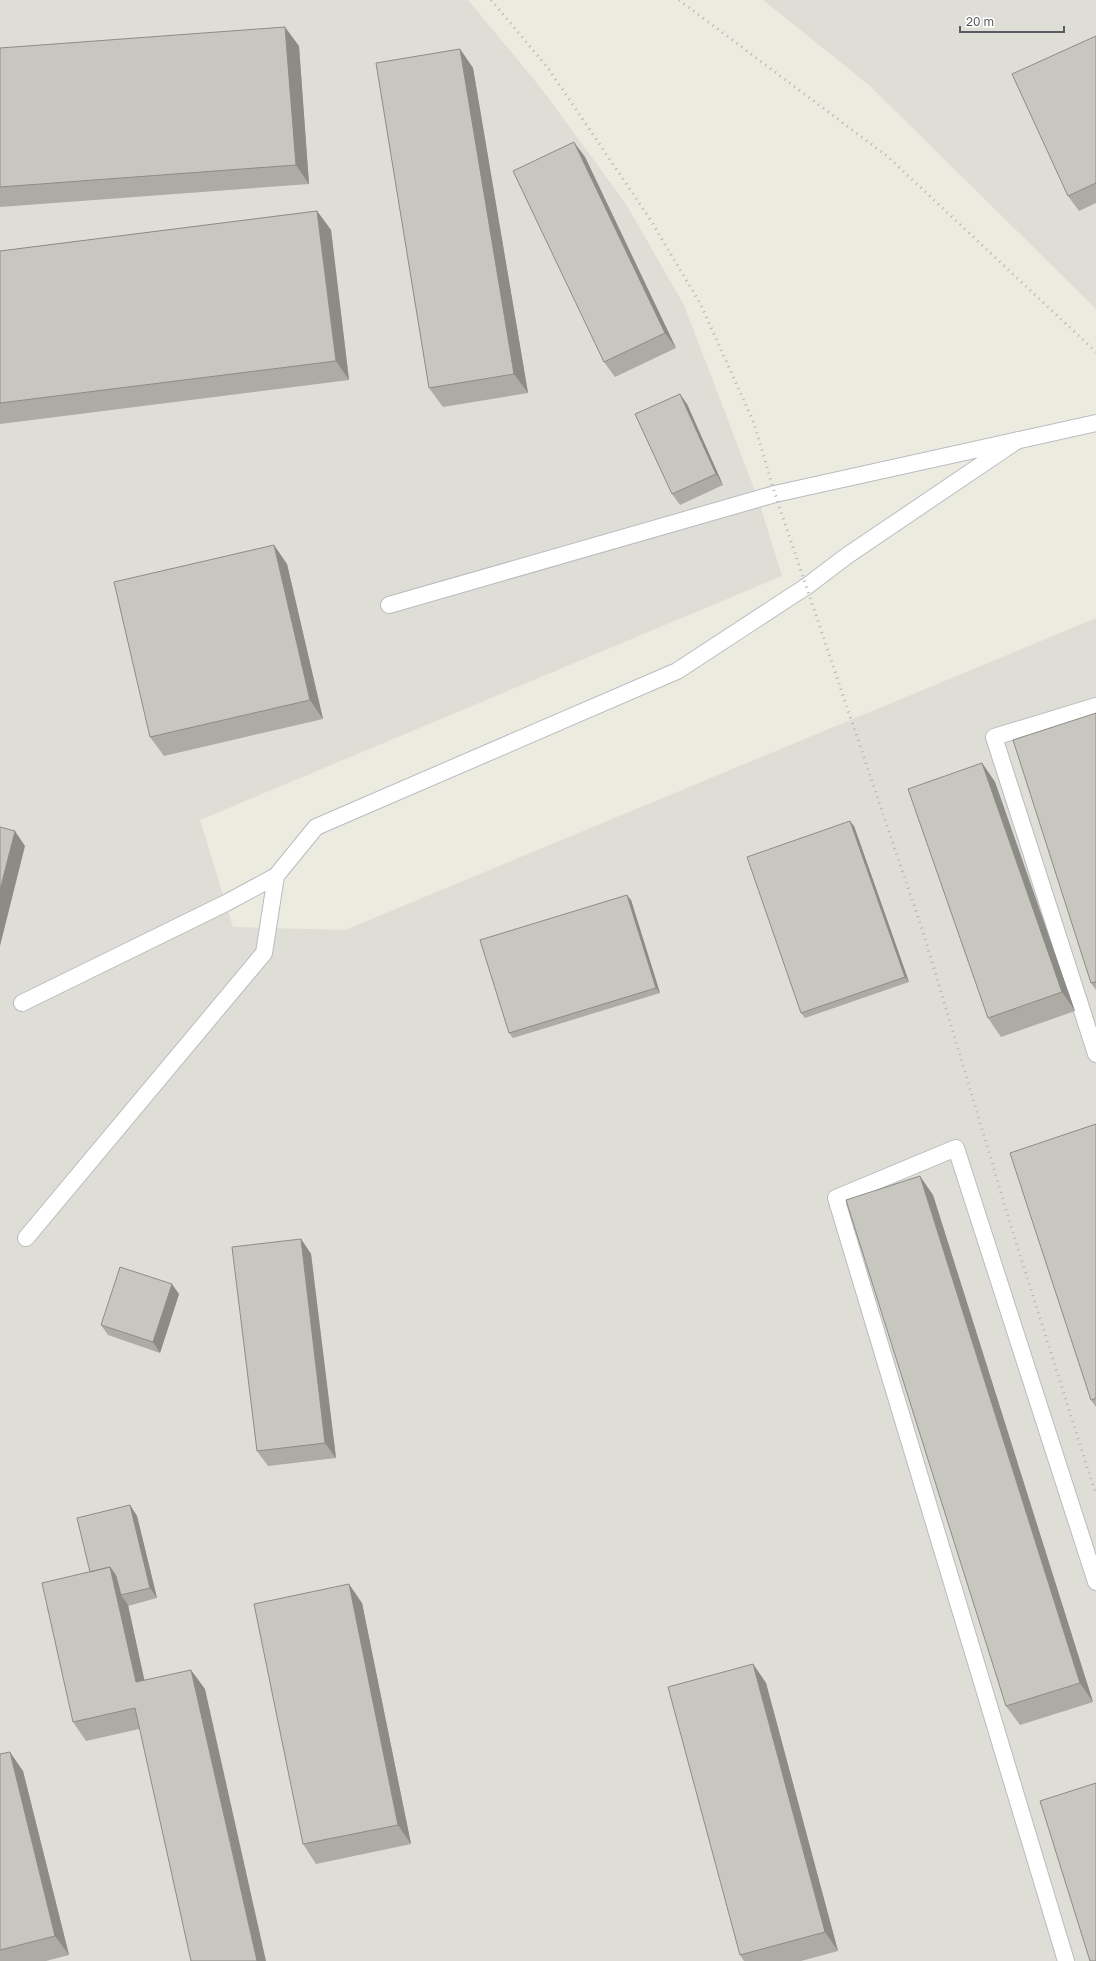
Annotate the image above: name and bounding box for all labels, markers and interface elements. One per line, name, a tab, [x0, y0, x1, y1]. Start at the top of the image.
scale bar	[960, 8, 1064, 34]
text: 20 m	[966, 14, 994, 29]

